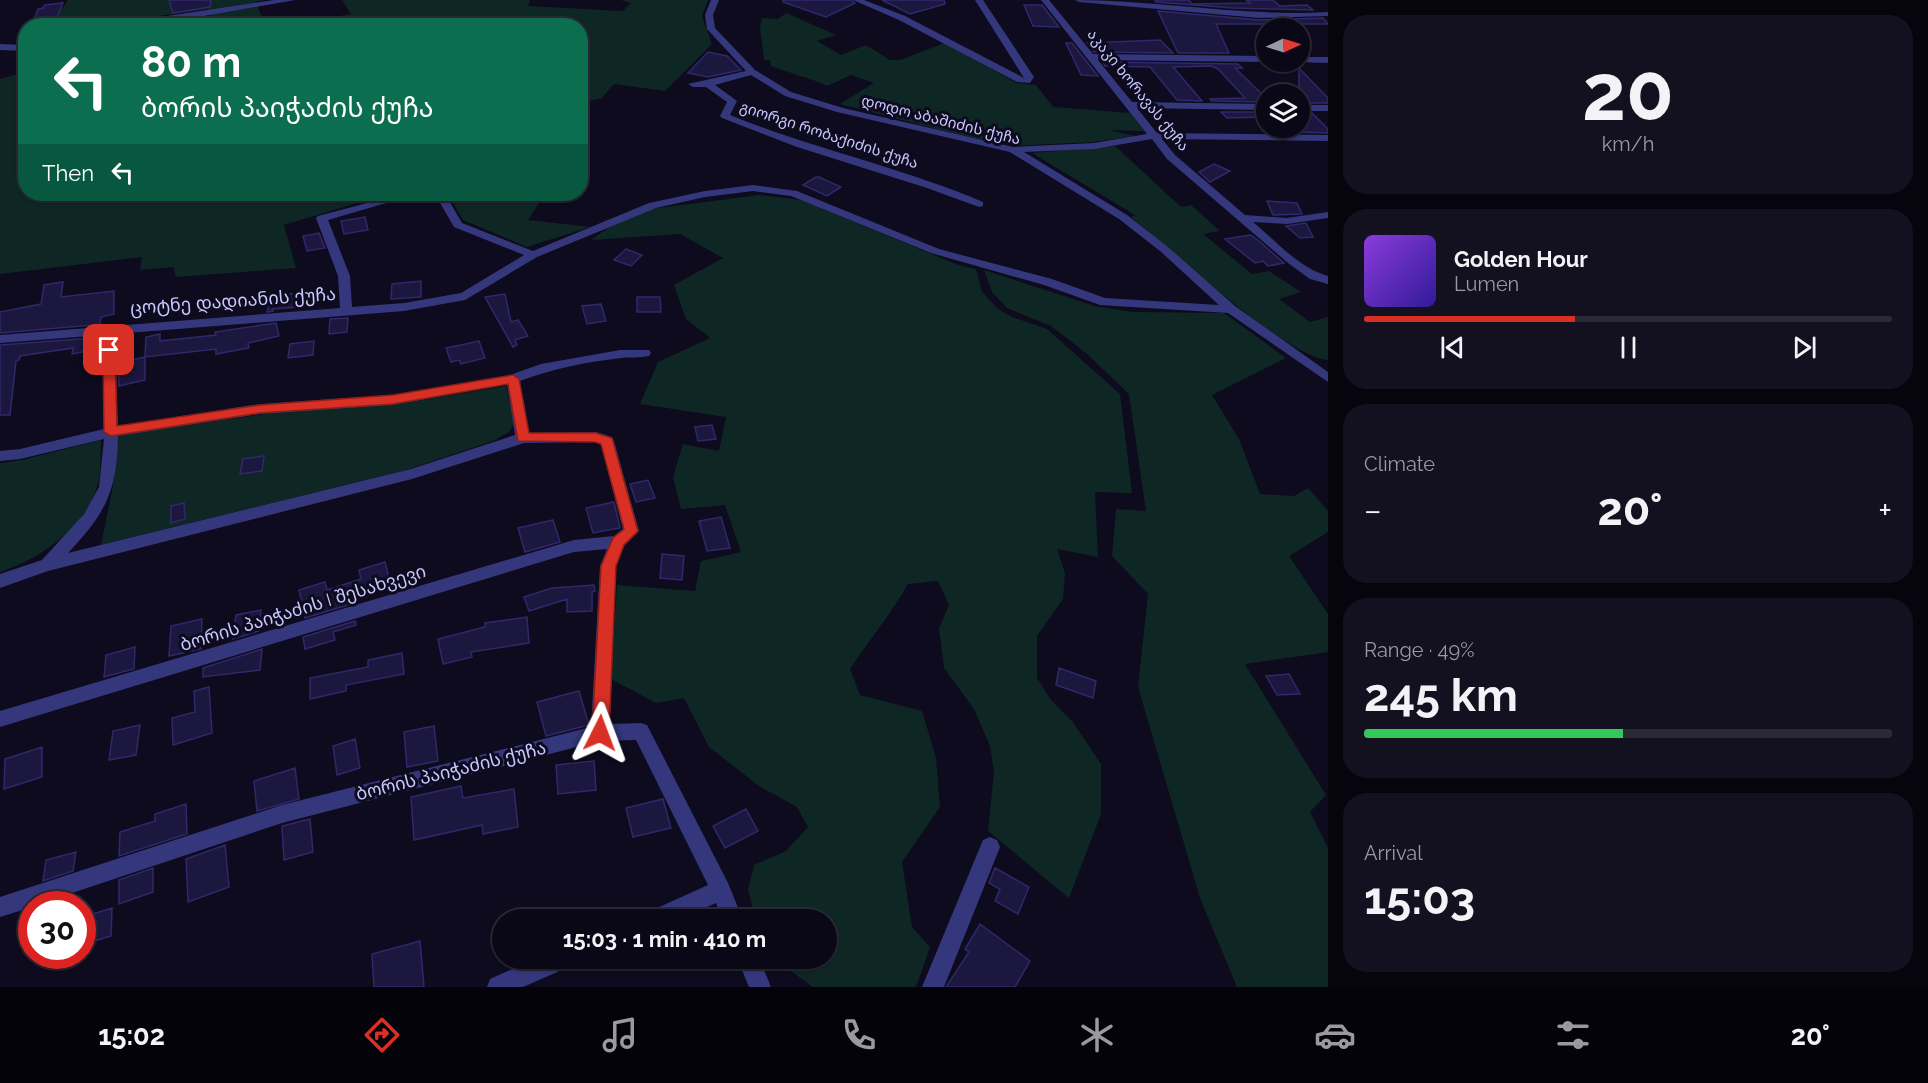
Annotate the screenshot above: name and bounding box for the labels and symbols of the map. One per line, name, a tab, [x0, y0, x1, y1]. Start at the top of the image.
north arrow	[1256, 18, 1310, 72]
street label: აკაკი ხორავას ქუჩა	[1083, 25, 1193, 155]
street label: დოდო აბაშიძის ქუჩა	[860, 92, 1022, 148]
street label: გიორგი რობაქიძის ქუჩა	[738, 98, 920, 172]
street label: ცოტნე დადიანის ქუჩა	[129, 283, 337, 319]
pin	[83, 324, 134, 375]
street label: ბორის პაიჭაძის I შესახვევი	[177, 560, 429, 656]
position arrow	[568, 701, 632, 765]
street label: ბორის პაიჭაძის ქუჩა	[354, 737, 548, 805]
speed limit sign: 30	[18, 891, 96, 969]

